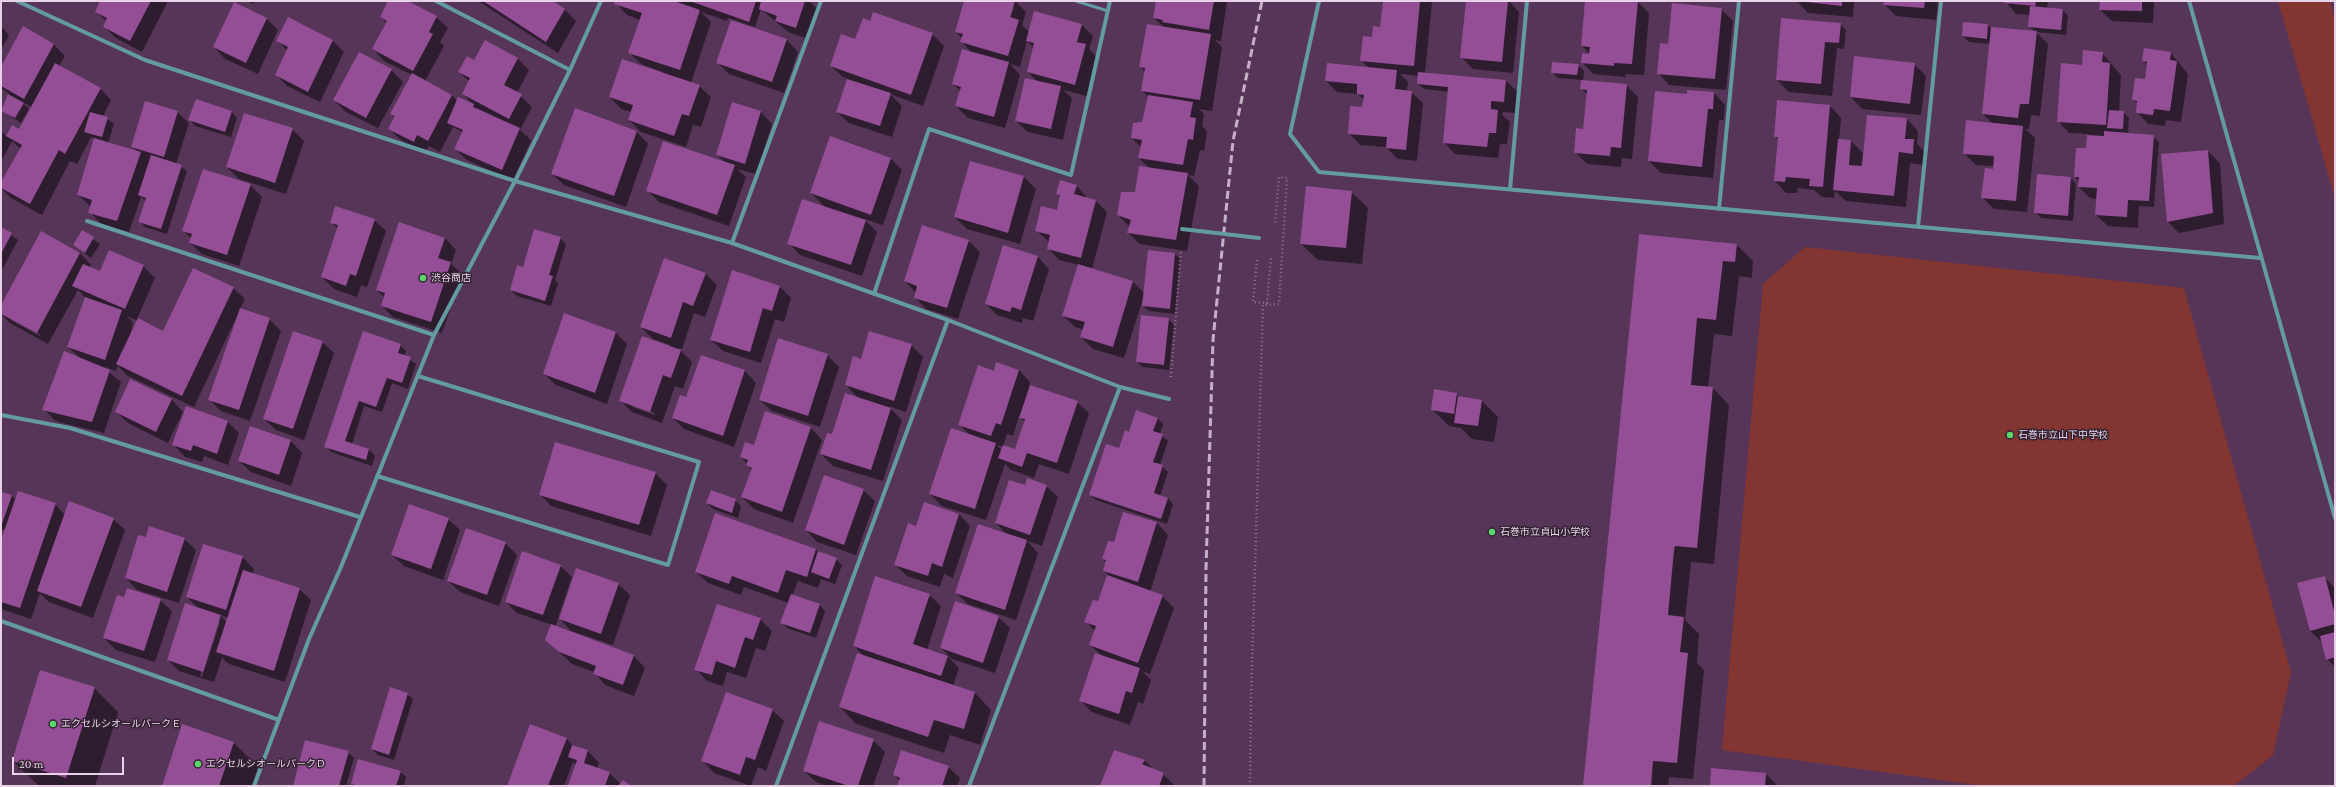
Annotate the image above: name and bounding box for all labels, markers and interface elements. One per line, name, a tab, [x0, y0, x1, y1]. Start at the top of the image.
place label: 渋谷商店	[431, 272, 471, 284]
marker: 渋谷商店	[418, 273, 428, 283]
place label: 石巻市立山下中学校	[2018, 429, 2108, 441]
marker: 石巻市立山下中学校	[2005, 430, 2015, 440]
place label: 石巻市立貞山小学校	[1500, 526, 1590, 538]
marker: 石巻市立貞山小学校	[1487, 527, 1497, 537]
place label: エクセルシオールパークＥ	[61, 718, 181, 730]
marker: エクセルシオールパークＥ	[48, 719, 58, 729]
scale bar	[14, 749, 126, 775]
text: 20 m	[19, 757, 43, 771]
place label: エクセルシオールパークＤ	[206, 758, 326, 770]
marker: エクセルシオールパークＤ	[193, 759, 203, 769]

